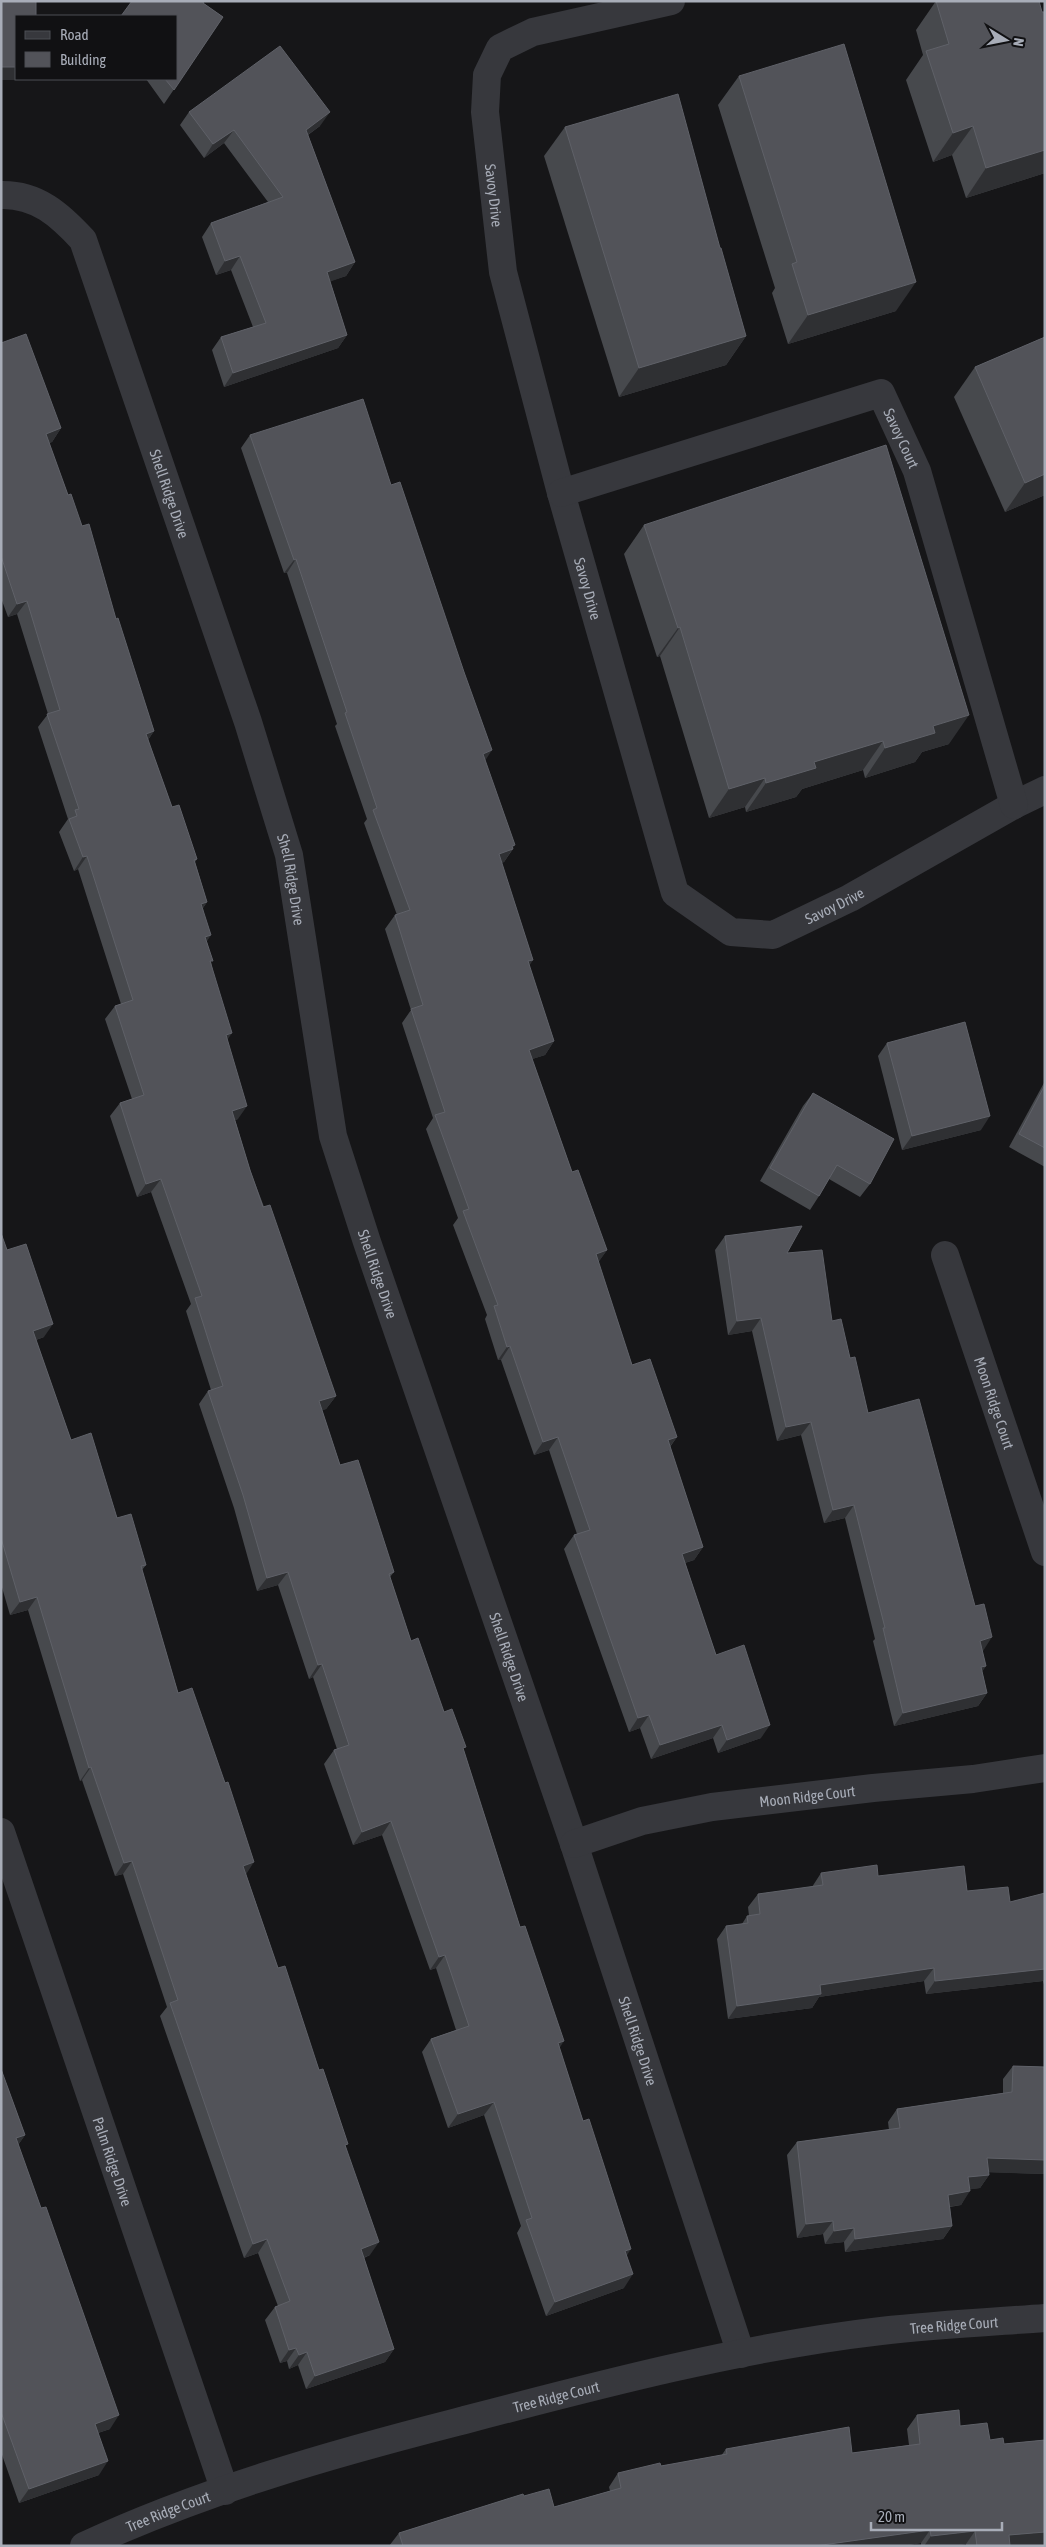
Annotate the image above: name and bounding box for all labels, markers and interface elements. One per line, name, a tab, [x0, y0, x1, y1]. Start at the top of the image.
legend	[15, 15, 178, 80]
north arrow	[981, 15, 1031, 65]
text: Road	[60, 26, 89, 43]
text: N	[1010, 37, 1027, 48]
text: Building	[60, 51, 106, 68]
street label: Savoy Drive	[482, 163, 506, 228]
street label: Savoy Court	[881, 405, 923, 471]
street label: Shell Ridge Drive	[147, 447, 193, 540]
street label: Savoy Drive	[571, 556, 605, 622]
street label: Shell Ridge Drive	[274, 832, 308, 927]
street label: Savoy Drive	[802, 883, 867, 927]
street label: Shell Ridge Drive	[355, 1227, 401, 1321]
street label: Moon Ridge Court	[971, 1354, 1018, 1451]
street label: Shell Ridge Drive	[487, 1610, 533, 1704]
street label: Moon Ridge Court	[758, 1782, 856, 1810]
street label: Shell Ridge Drive	[616, 1994, 661, 2088]
street label: Palm Ridge Drive	[90, 2115, 136, 2209]
street label: Tree Ridge Court	[909, 2313, 999, 2337]
street label: Tree Ridge Court	[511, 2377, 601, 2416]
street label: Tree Ridge Court	[123, 2487, 212, 2535]
scale bar	[871, 2500, 1002, 2532]
text: 20 m	[878, 2508, 905, 2525]

